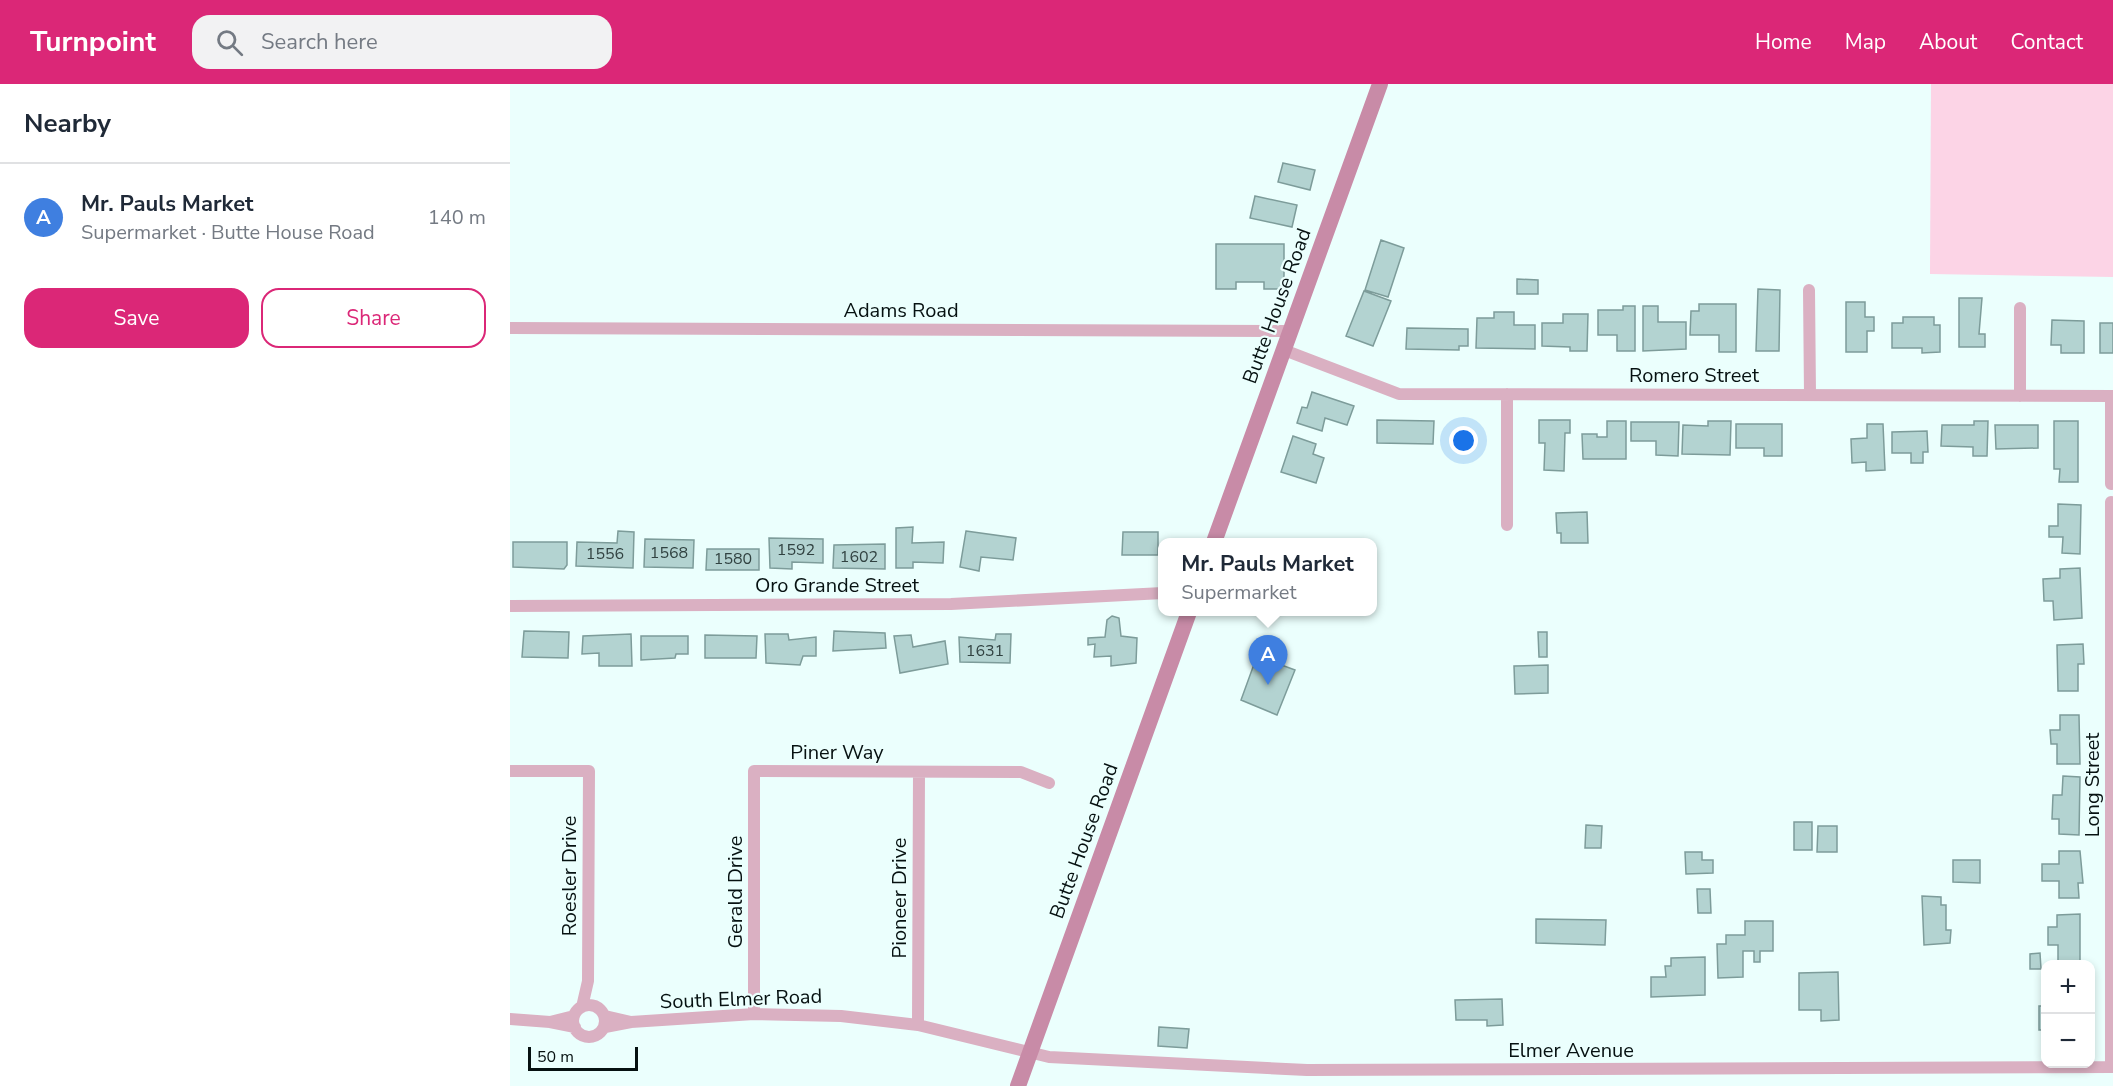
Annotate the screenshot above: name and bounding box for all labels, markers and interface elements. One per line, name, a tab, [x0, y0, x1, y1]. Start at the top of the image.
search box	[192, 15, 612, 69]
text: Turnpoint	[30, 23, 156, 61]
icon: search	[213, 26, 246, 59]
text: Search here	[261, 27, 378, 57]
text: Home	[1755, 28, 1812, 56]
text: Map	[1845, 28, 1886, 56]
text: About	[1919, 28, 1977, 56]
text: Contact	[2010, 28, 2083, 56]
text: Nearby	[24, 106, 111, 141]
text: Mr. Pauls Market	[81, 189, 253, 219]
text: A	[36, 204, 51, 231]
text: 140 m	[428, 204, 486, 231]
text: Supermarket · Butte House Road	[81, 219, 375, 246]
street label: Butte House Road	[1236, 224, 1318, 388]
button: Save	[24, 288, 249, 348]
button: Share	[261, 288, 486, 348]
street label: Adams Road	[843, 297, 959, 324]
street label: Romero Street	[1629, 362, 1760, 389]
your location	[1449, 426, 1478, 455]
popup	[1158, 538, 1377, 616]
house number: 1592	[777, 539, 815, 561]
house number: 1568	[650, 542, 688, 564]
house number: 1556	[586, 543, 624, 565]
house number: 1602	[840, 546, 878, 568]
house number: 1580	[714, 548, 752, 570]
text: Mr. Pauls Market	[1181, 549, 1354, 579]
street label: Oro Grande Street	[755, 572, 920, 599]
text: Supermarket	[1181, 579, 1297, 606]
pin: A	[1248, 636, 1287, 685]
house number: 1631	[966, 640, 1004, 662]
street label: Long Street	[2079, 732, 2106, 837]
street label: Piner Way	[790, 739, 884, 766]
street label: Butte House Road	[1043, 759, 1125, 923]
street label: Roesler Drive	[556, 816, 583, 936]
street label: Gerald Drive	[722, 836, 749, 948]
street label: Pioneer Drive	[886, 838, 913, 958]
map controls	[2041, 960, 2095, 1068]
button: +	[2041, 960, 2095, 1014]
street label: South Elmer Road	[659, 983, 823, 1015]
button: −	[2041, 1014, 2095, 1068]
street label: Elmer Avenue	[1508, 1037, 1634, 1064]
scale bar	[528, 1044, 638, 1072]
text: 50 m	[537, 1046, 574, 1068]

